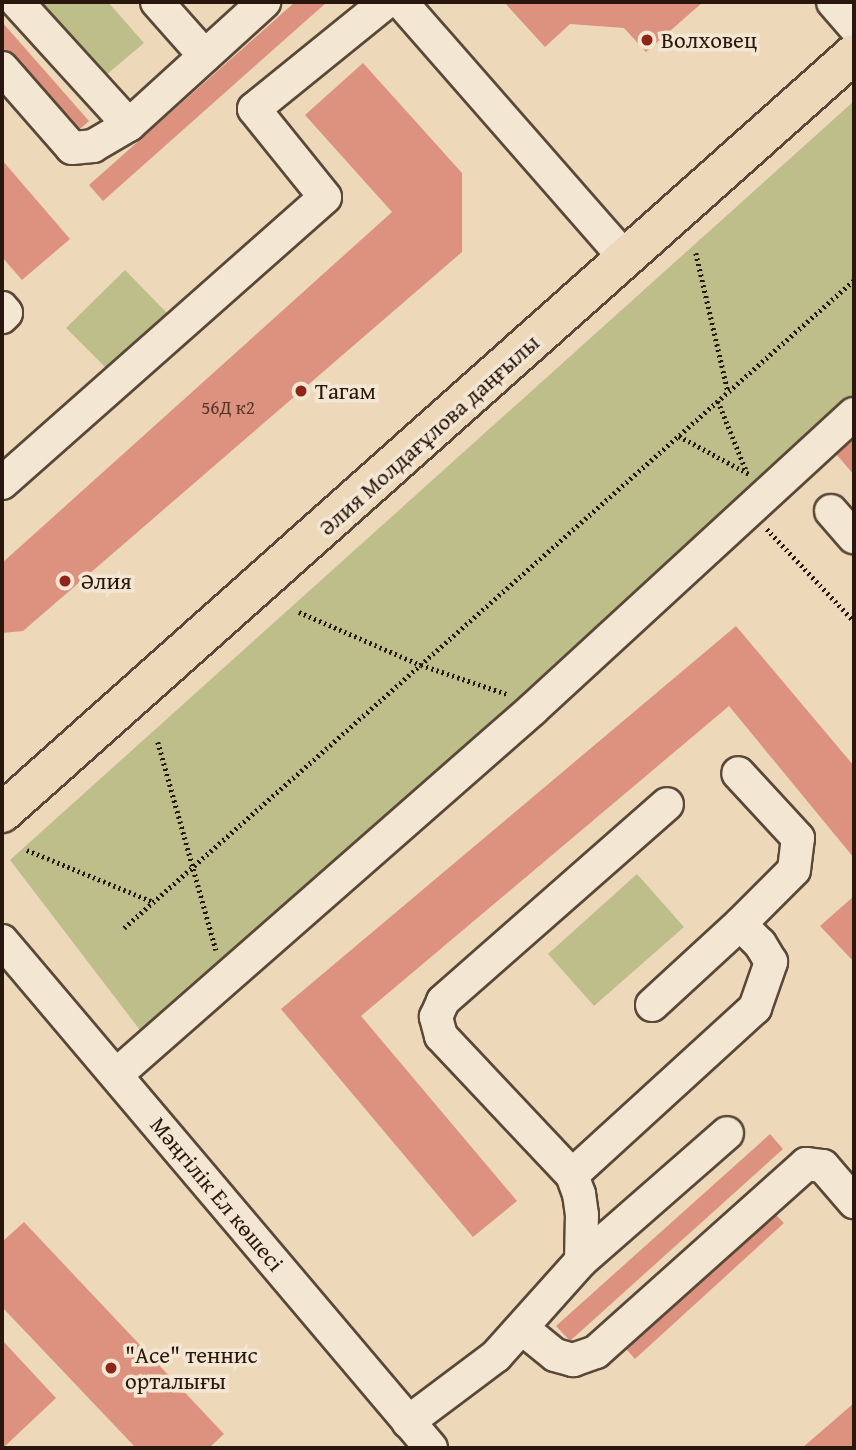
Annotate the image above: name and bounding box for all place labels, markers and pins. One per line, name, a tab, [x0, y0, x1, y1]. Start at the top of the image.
place label: Волховец	[661, 26, 757, 54]
marker: Волховец	[639, 32, 655, 48]
place label: Тагам	[315, 377, 376, 405]
marker: Тагам	[293, 383, 309, 399]
place label: Әлия	[81, 567, 132, 595]
marker: Әлия	[55, 571, 75, 591]
place label: "Ace" теннис орталығы	[125, 1341, 258, 1395]
marker: "Ace" теннис орталығы	[103, 1360, 119, 1376]

